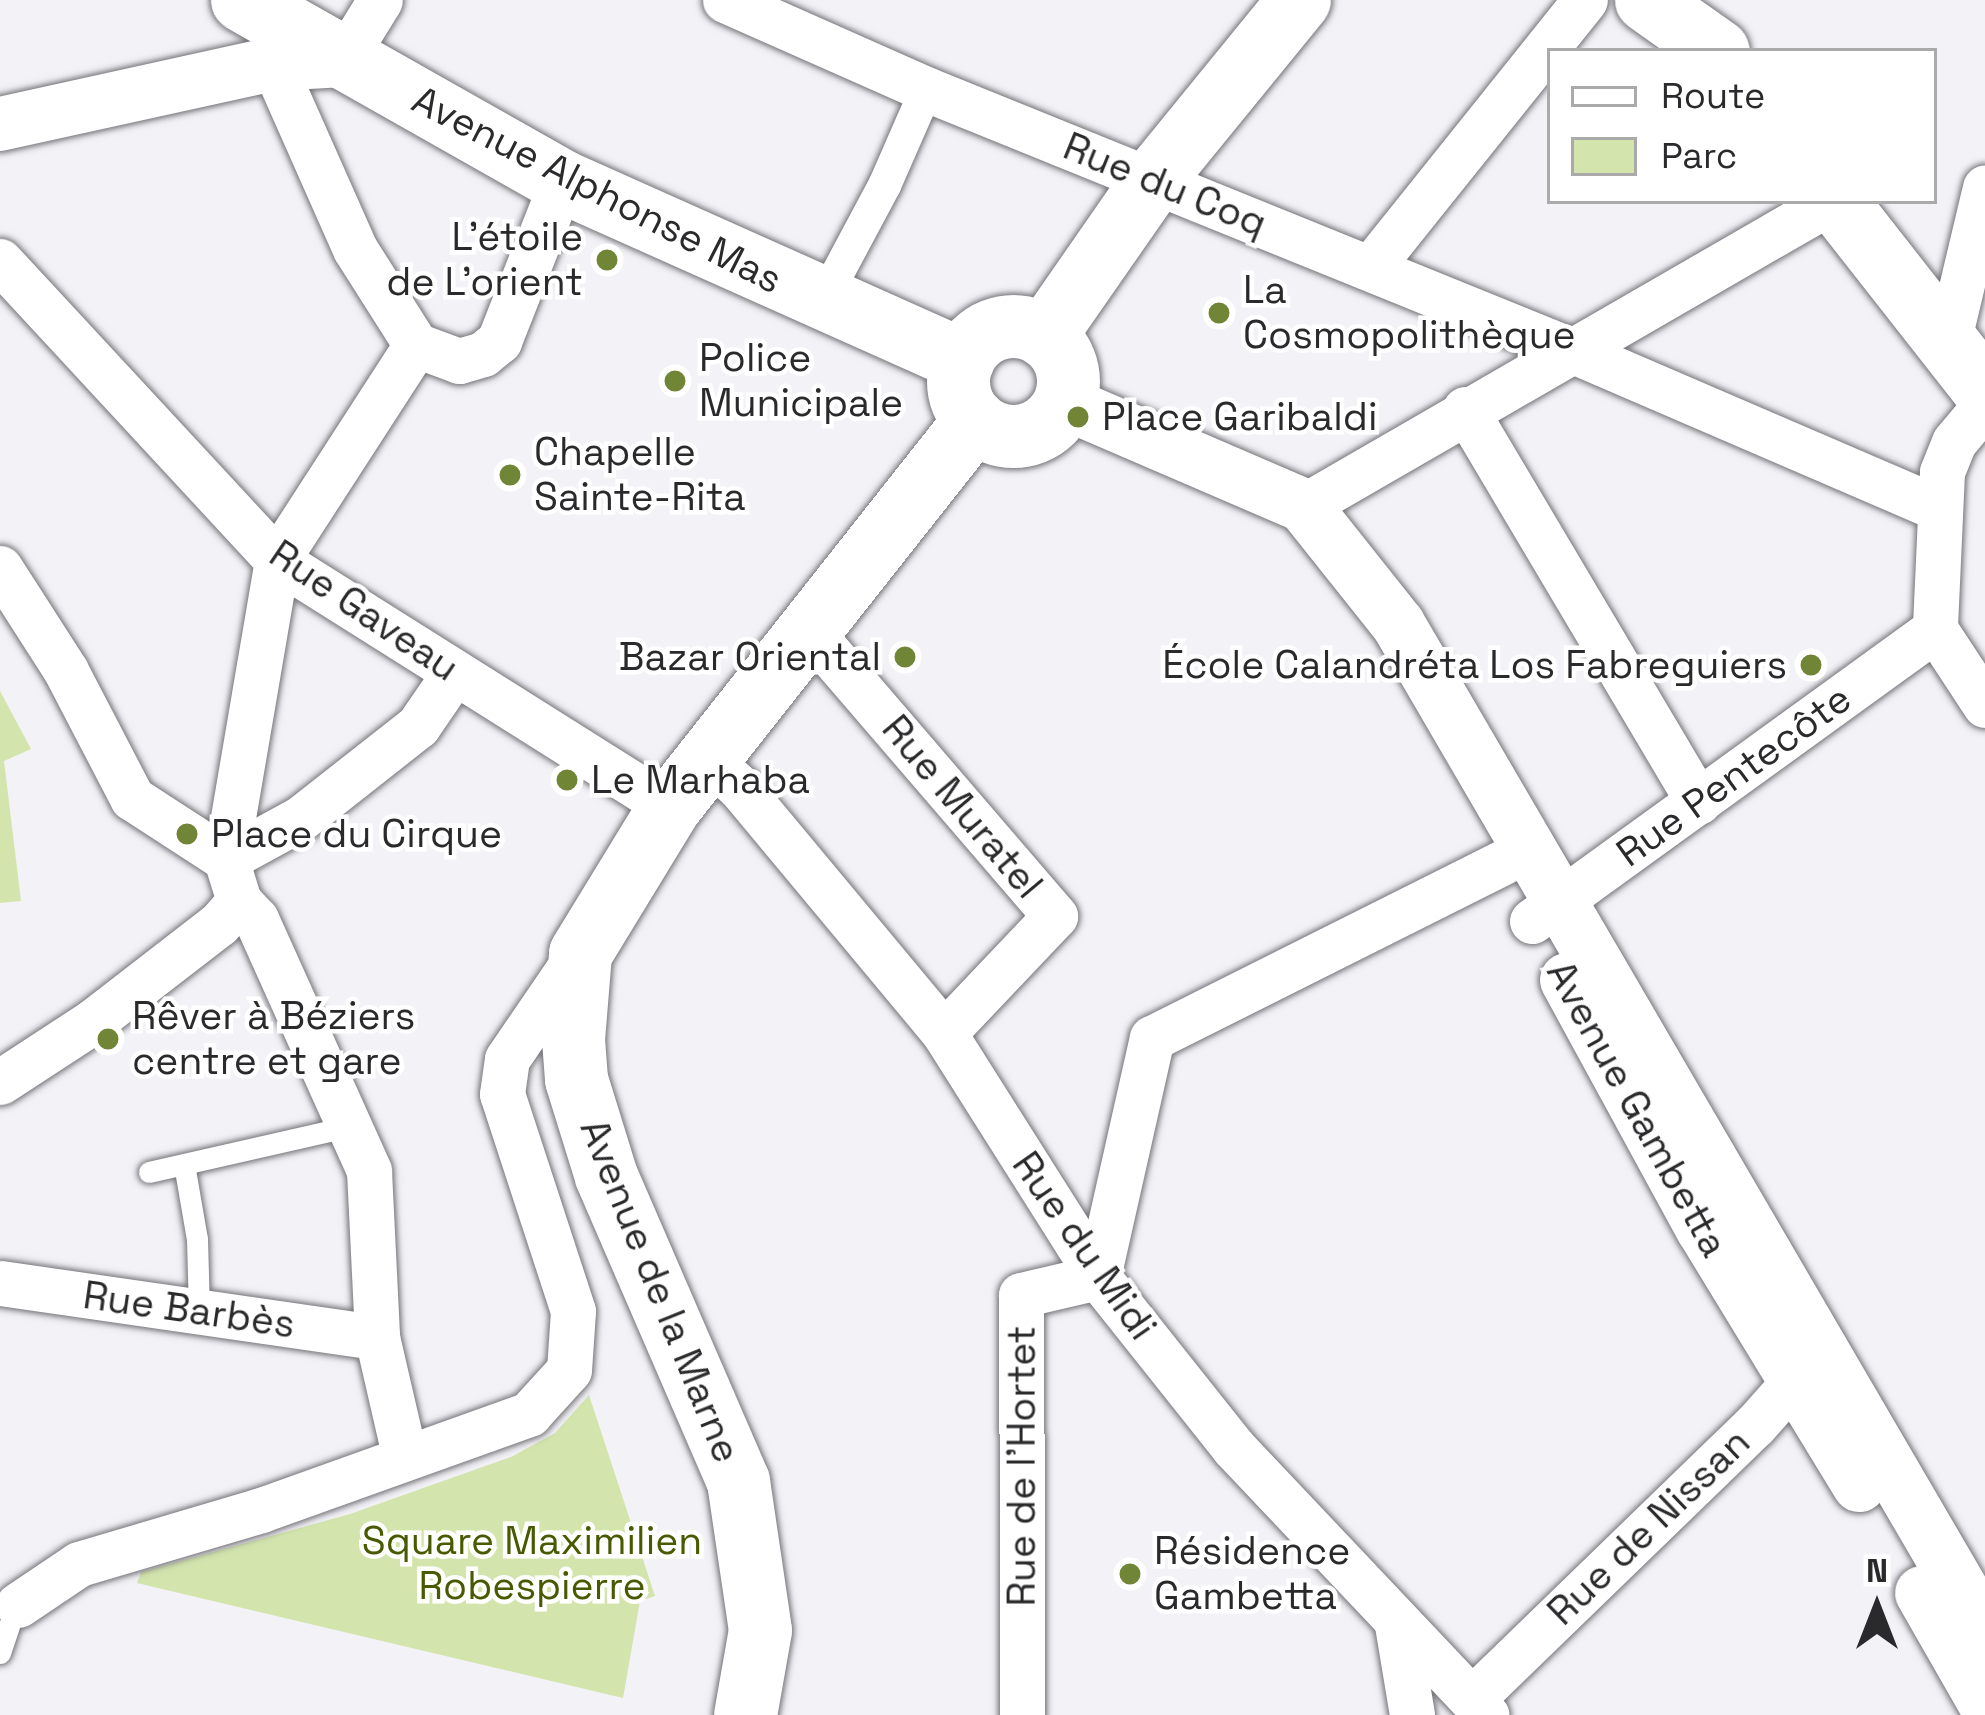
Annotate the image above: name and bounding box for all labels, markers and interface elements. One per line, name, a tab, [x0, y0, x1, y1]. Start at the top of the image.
legend	[1547, 48, 1937, 204]
text: Route	[1661, 73, 1765, 119]
street label: Avenue Alphonse Mas	[404, 76, 790, 304]
street label: Rue du Coq	[1057, 123, 1273, 247]
text: Parc	[1661, 133, 1737, 179]
place label: L'étoile de L'orient	[386, 215, 583, 306]
marker: L'étoile de L'orient	[594, 247, 620, 273]
place label: La Cosmopolithèque	[1243, 268, 1576, 359]
marker: La Cosmopolithèque	[1206, 300, 1232, 326]
place label: Police Municipale	[699, 336, 903, 427]
marker: Police Municipale	[662, 368, 688, 394]
place label: Place Garibaldi	[1102, 394, 1378, 440]
marker: Place Garibaldi	[1065, 404, 1091, 430]
place label: Chapelle Sainte-Rita	[534, 430, 746, 521]
marker: Chapelle Sainte-Rita	[497, 462, 523, 488]
street label: Rue Gaveau	[261, 531, 467, 691]
place label: Bazar Oriental	[619, 634, 881, 680]
place label: École Calandréta Los Fabreguiers	[1162, 642, 1787, 688]
marker: Bazar Oriental	[892, 644, 918, 670]
marker: École Calandréta Los Fabreguiers	[1798, 652, 1824, 678]
street label: Rue Pentecôte	[1608, 675, 1860, 877]
street label: Rue Muratel	[872, 706, 1052, 908]
place label: Le Marhaba	[591, 757, 810, 803]
marker: Le Marhaba	[554, 767, 580, 793]
place label: Place du Cirque	[211, 811, 502, 857]
marker: Place du Cirque	[174, 821, 200, 847]
street label: Avenue Gambetta	[1536, 953, 1738, 1265]
place label: Rêver à Béziers centre et gare	[132, 994, 415, 1085]
marker: Rêver à Béziers centre et gare	[95, 1026, 121, 1052]
street label: Avenue de la Marne	[570, 1113, 750, 1469]
street label: Rue du Midi	[1002, 1143, 1166, 1349]
street label: Rue Barbès	[80, 1272, 298, 1348]
street label: Rue de l'Hortet	[999, 1325, 1045, 1607]
street label: Rue de Nissan	[1538, 1419, 1760, 1635]
park label: Square Maximilien Robespierre	[362, 1519, 702, 1610]
place label: Résidence Gambetta	[1154, 1529, 1350, 1620]
north arrow	[1817, 1547, 1937, 1667]
text: N	[1866, 1550, 1888, 1592]
marker: Résidence Gambetta	[1117, 1561, 1143, 1587]

